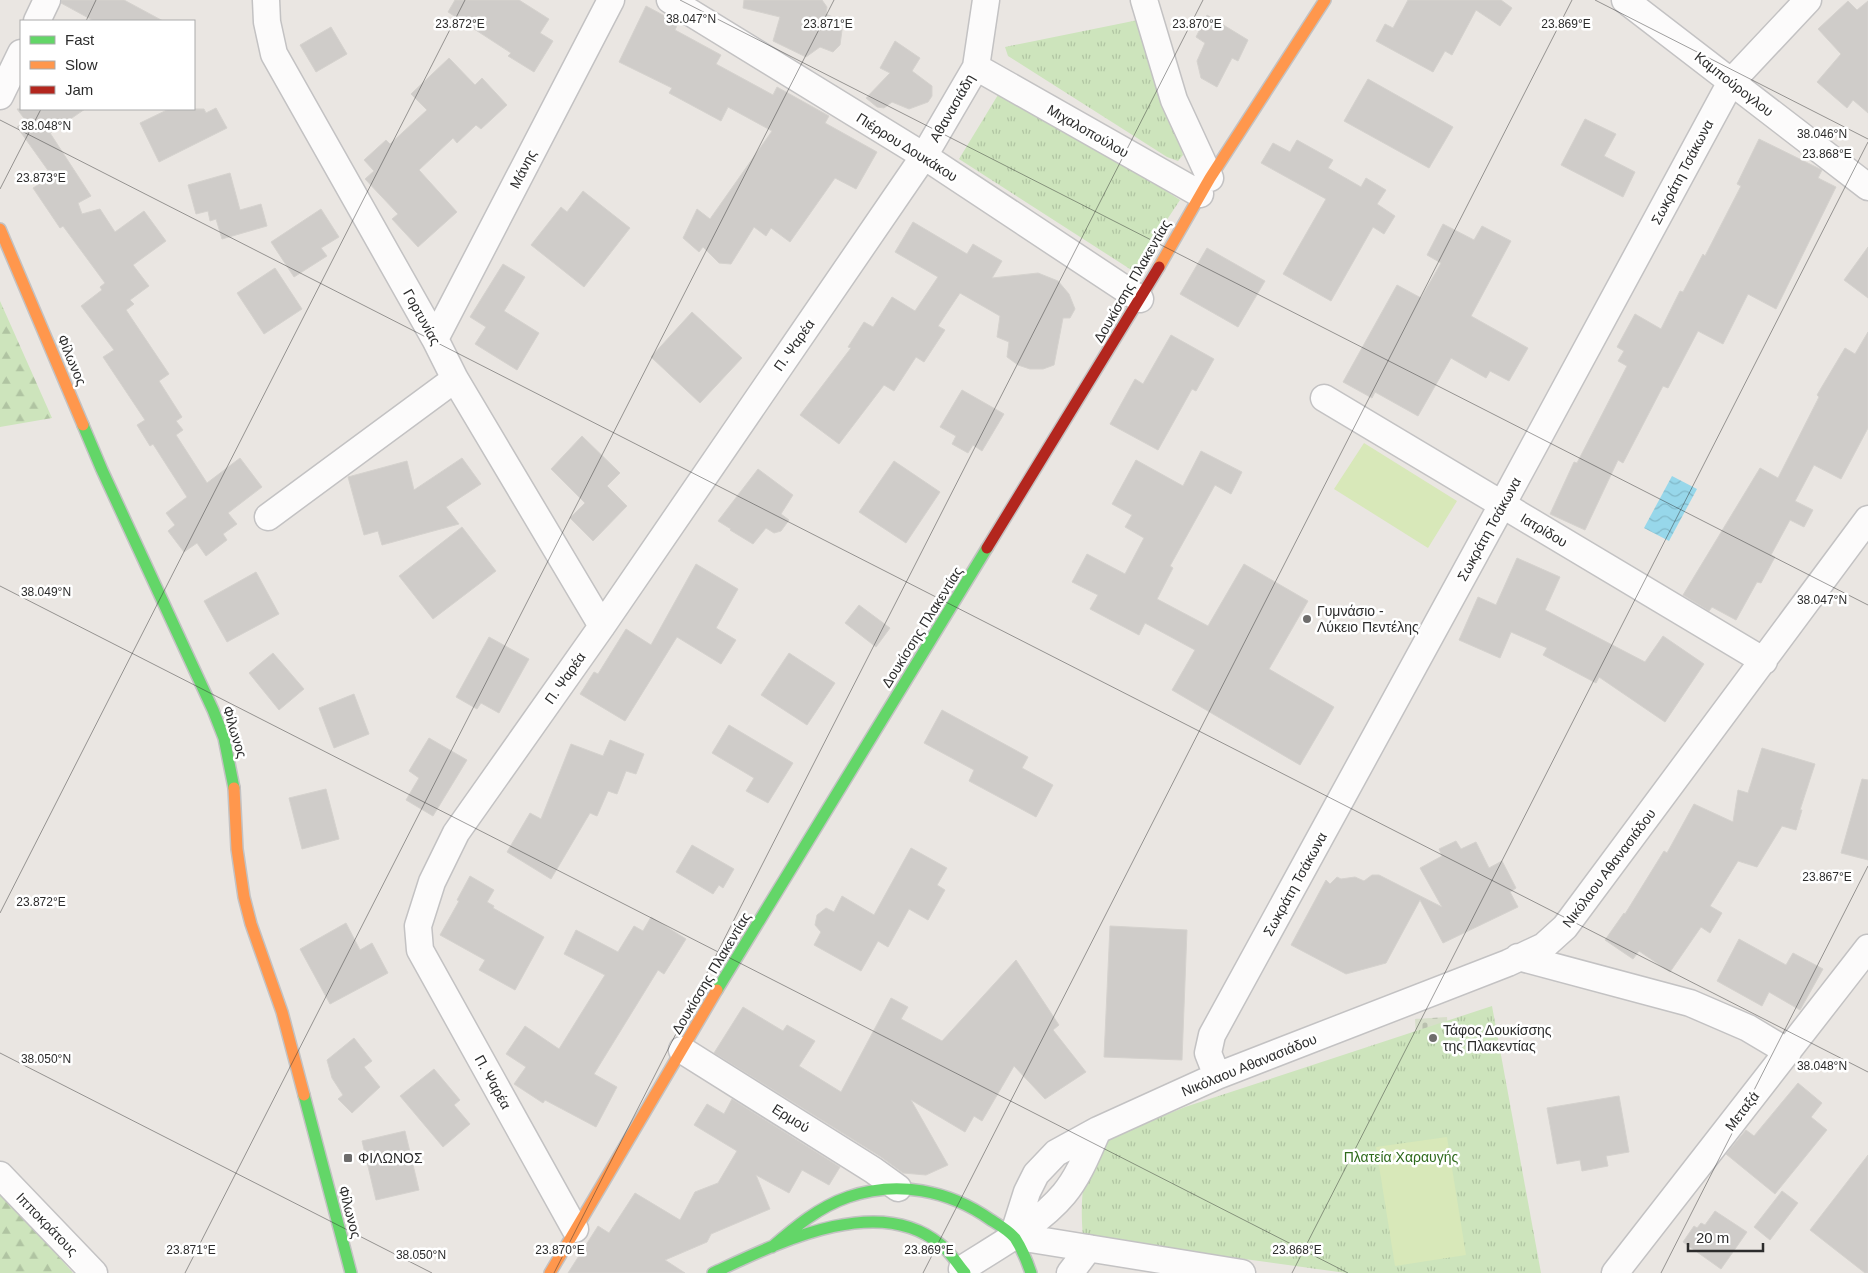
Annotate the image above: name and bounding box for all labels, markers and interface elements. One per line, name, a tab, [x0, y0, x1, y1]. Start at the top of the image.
text: 38.047°N	[666, 12, 716, 26]
text: 23.872°E	[435, 17, 485, 31]
text: 23.871°E	[803, 17, 853, 31]
text: 23.870°E	[1172, 17, 1222, 31]
text: 23.869°E	[1541, 17, 1591, 31]
legend	[20, 20, 195, 110]
text: Fast	[65, 31, 95, 48]
street label: Καμπούρογλου	[1692, 48, 1776, 120]
text: Slow	[65, 56, 98, 73]
street label: Αθανασιάδη	[926, 71, 978, 145]
text: Jam	[65, 81, 93, 98]
street label: Μιχαλοπούλου	[1044, 101, 1132, 161]
street label: Πιέρρου Δουκάκου	[854, 109, 960, 185]
street label: Σωκράτη Τσάκωνα	[1648, 117, 1716, 227]
text: 38.048°N	[21, 119, 71, 133]
text: 38.046°N	[1797, 127, 1847, 141]
street label: Μάνης	[506, 147, 540, 191]
text: 23.868°E	[1802, 147, 1852, 161]
text: 23.873°E	[16, 171, 66, 185]
street label: Δουκίσσης Πλακεντίας	[1090, 216, 1174, 345]
street label: Γορτυνίας	[400, 286, 444, 348]
street label: Π. Ψαρέα	[770, 316, 818, 374]
street label: Φίλωνος	[54, 332, 90, 388]
street label: Σωκράτη Τσάκωνα	[1454, 474, 1524, 584]
street label: Ιατρίδου	[1518, 510, 1570, 550]
street label: Δουκίσσης Πλακεντίας	[878, 563, 966, 690]
text: 38.049°N	[21, 585, 71, 599]
text: 38.047°N	[1797, 593, 1847, 607]
place label: Γυμνάσιο - Λύκειο Πεντέλης	[1317, 603, 1419, 635]
marker: Γυμνάσιο - Λύκειο Πεντέλης	[1301, 613, 1313, 625]
street label: Π. Ψαρέα	[541, 649, 589, 707]
street label: Φίλωνος	[220, 704, 251, 760]
street label: Νικόλαου Αθανασιάδου	[1559, 806, 1659, 930]
street label: Σωκράτη Τσάκωνα	[1260, 829, 1330, 939]
text: 23.867°E	[1802, 870, 1852, 884]
text: 23.872°E	[16, 895, 66, 909]
street label: Δουκίσσης Πλακεντίας	[668, 909, 754, 1037]
place label: Τάφος Δουκίσσης της Πλακεντίας	[1443, 1022, 1552, 1054]
street label: Νικόλαου Αθανασιάδου	[1179, 1031, 1319, 1099]
marker: Τάφος Δουκίσσης της Πλακεντίας	[1427, 1032, 1439, 1044]
text: 38.050°N	[21, 1052, 71, 1066]
street label: Π. Ψαρέα	[472, 1052, 514, 1112]
text: 38.048°N	[1797, 1059, 1847, 1073]
street label: Μεταξά	[1722, 1088, 1762, 1134]
street label: Ερμού	[769, 1100, 813, 1136]
park label: Πλατεία Χαραυγής	[1344, 1149, 1459, 1165]
place label: ΦΙΛΩΝΟΣ	[358, 1150, 423, 1166]
marker: ΦΙΛΩΝΟΣ	[342, 1152, 354, 1164]
street label: Φίλωνος	[335, 1184, 365, 1240]
street label: Ιπποκράτους	[13, 1189, 81, 1259]
scale bar	[1688, 1220, 1763, 1252]
text: 20 m	[1696, 1229, 1729, 1246]
text: 23.871°E	[166, 1243, 216, 1257]
text: 23.870°E	[535, 1243, 585, 1257]
text: 23.869°E	[904, 1243, 954, 1257]
text: 23.868°E	[1272, 1243, 1322, 1257]
text: 38.050°N	[396, 1248, 446, 1262]

